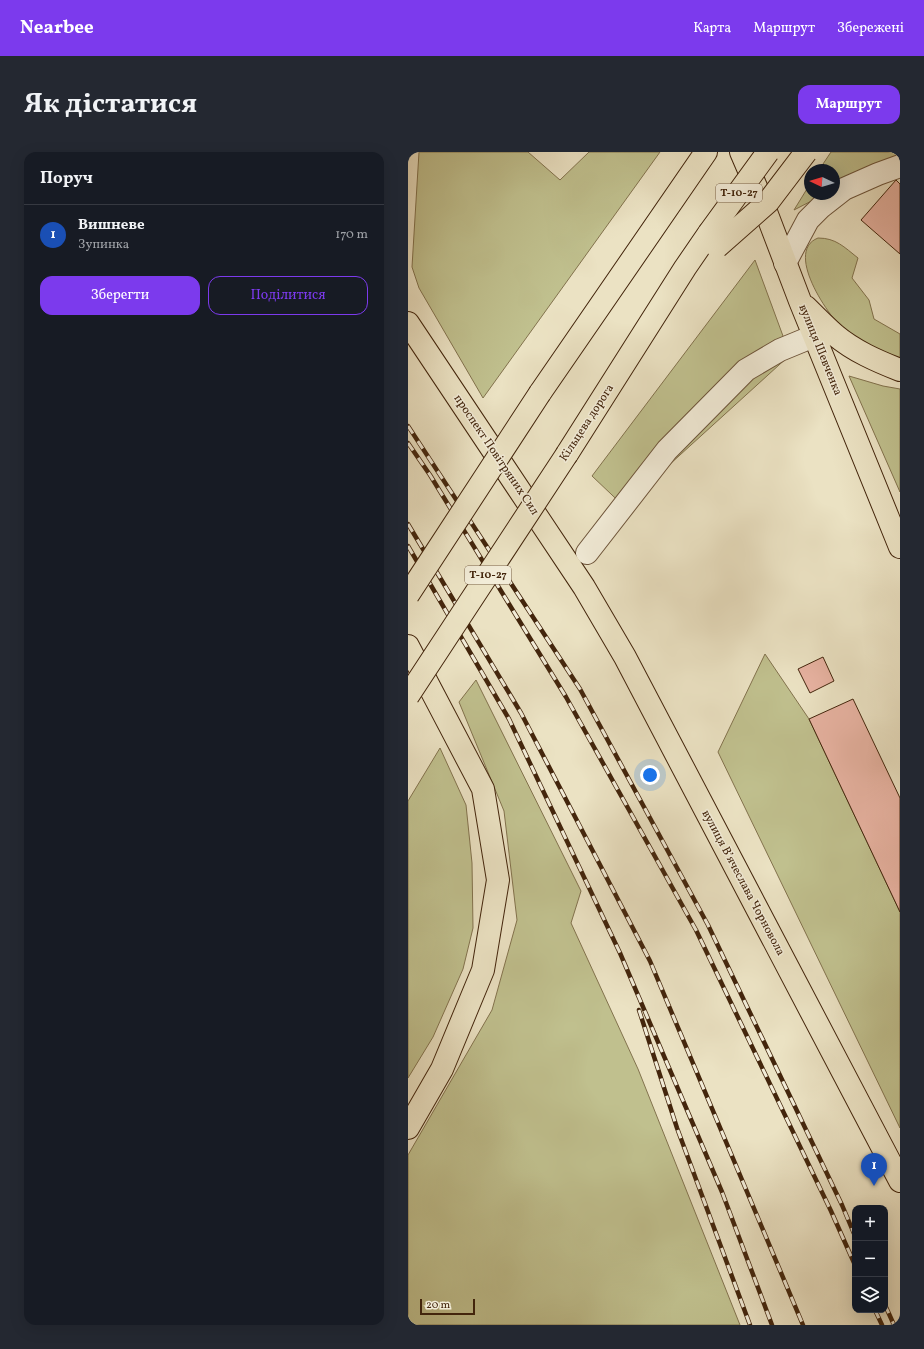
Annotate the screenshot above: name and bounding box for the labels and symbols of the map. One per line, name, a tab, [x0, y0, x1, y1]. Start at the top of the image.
north arrow	[804, 164, 840, 200]
road number: Т-10-27	[716, 184, 762, 202]
street label: вулиця Шевченка	[794, 302, 846, 398]
street label: Кільцева дорога	[556, 381, 618, 465]
street label: проспект Повітряних Сил	[450, 392, 543, 519]
road number: Т-10-27	[465, 566, 511, 584]
your location	[640, 765, 660, 785]
street label: вулиця Вʼячеслава Чорновола	[698, 807, 788, 959]
pin: 1	[861, 1153, 887, 1186]
scale bar	[420, 1297, 475, 1316]

